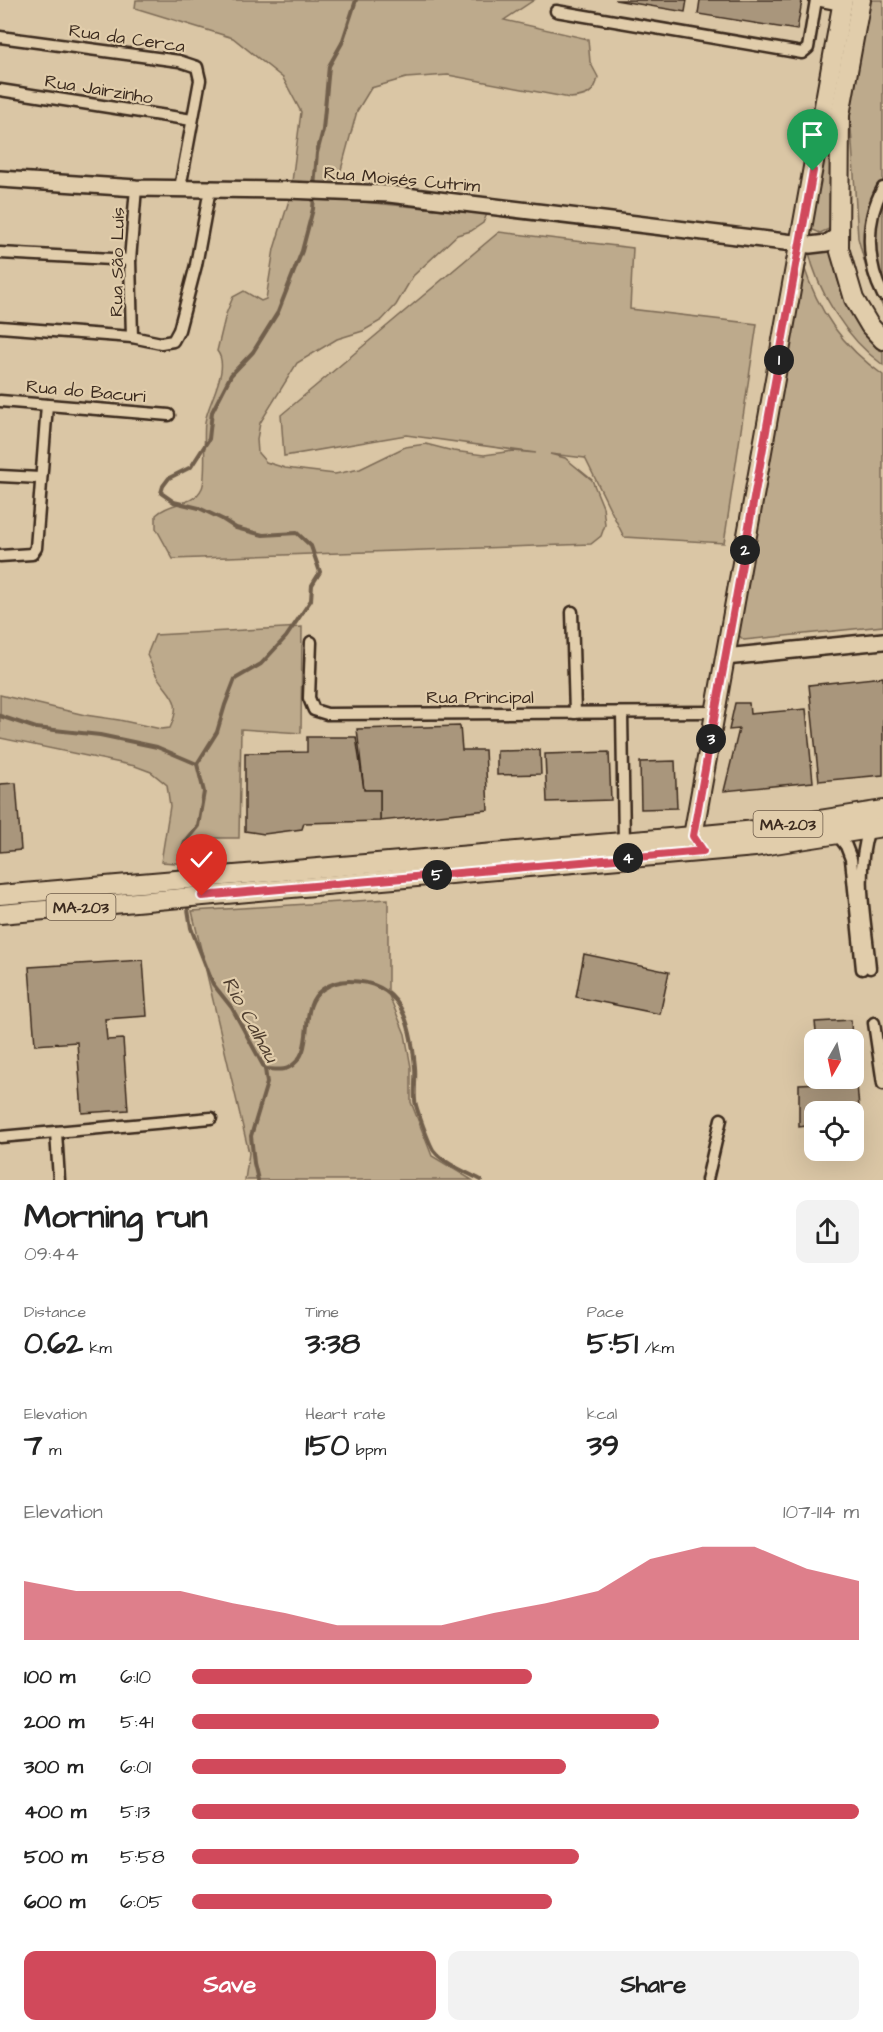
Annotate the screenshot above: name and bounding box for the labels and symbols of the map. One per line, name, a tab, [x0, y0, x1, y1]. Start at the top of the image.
street label: Rua da Cerca	[67, 18, 187, 59]
street label: Rua Jairzinho	[43, 69, 155, 110]
pin	[787, 109, 838, 171]
street label: Rua Moisés Cutrim	[323, 160, 481, 199]
street label: Rua São Luís	[104, 207, 131, 317]
pin: 1	[764, 345, 794, 375]
street label: Rua do Bacuri	[25, 374, 147, 409]
pin: 2	[730, 535, 760, 565]
street label: Rua Principal	[426, 685, 534, 710]
pin: 3	[696, 724, 726, 754]
road number: MA-203	[754, 811, 822, 837]
pin	[176, 834, 227, 896]
pin: 4	[613, 843, 643, 873]
pin: 5	[422, 860, 452, 890]
road number: MA-203	[46, 894, 116, 920]
water label: Rio Calhau	[215, 971, 286, 1069]
north arrow	[804, 1029, 864, 1089]

